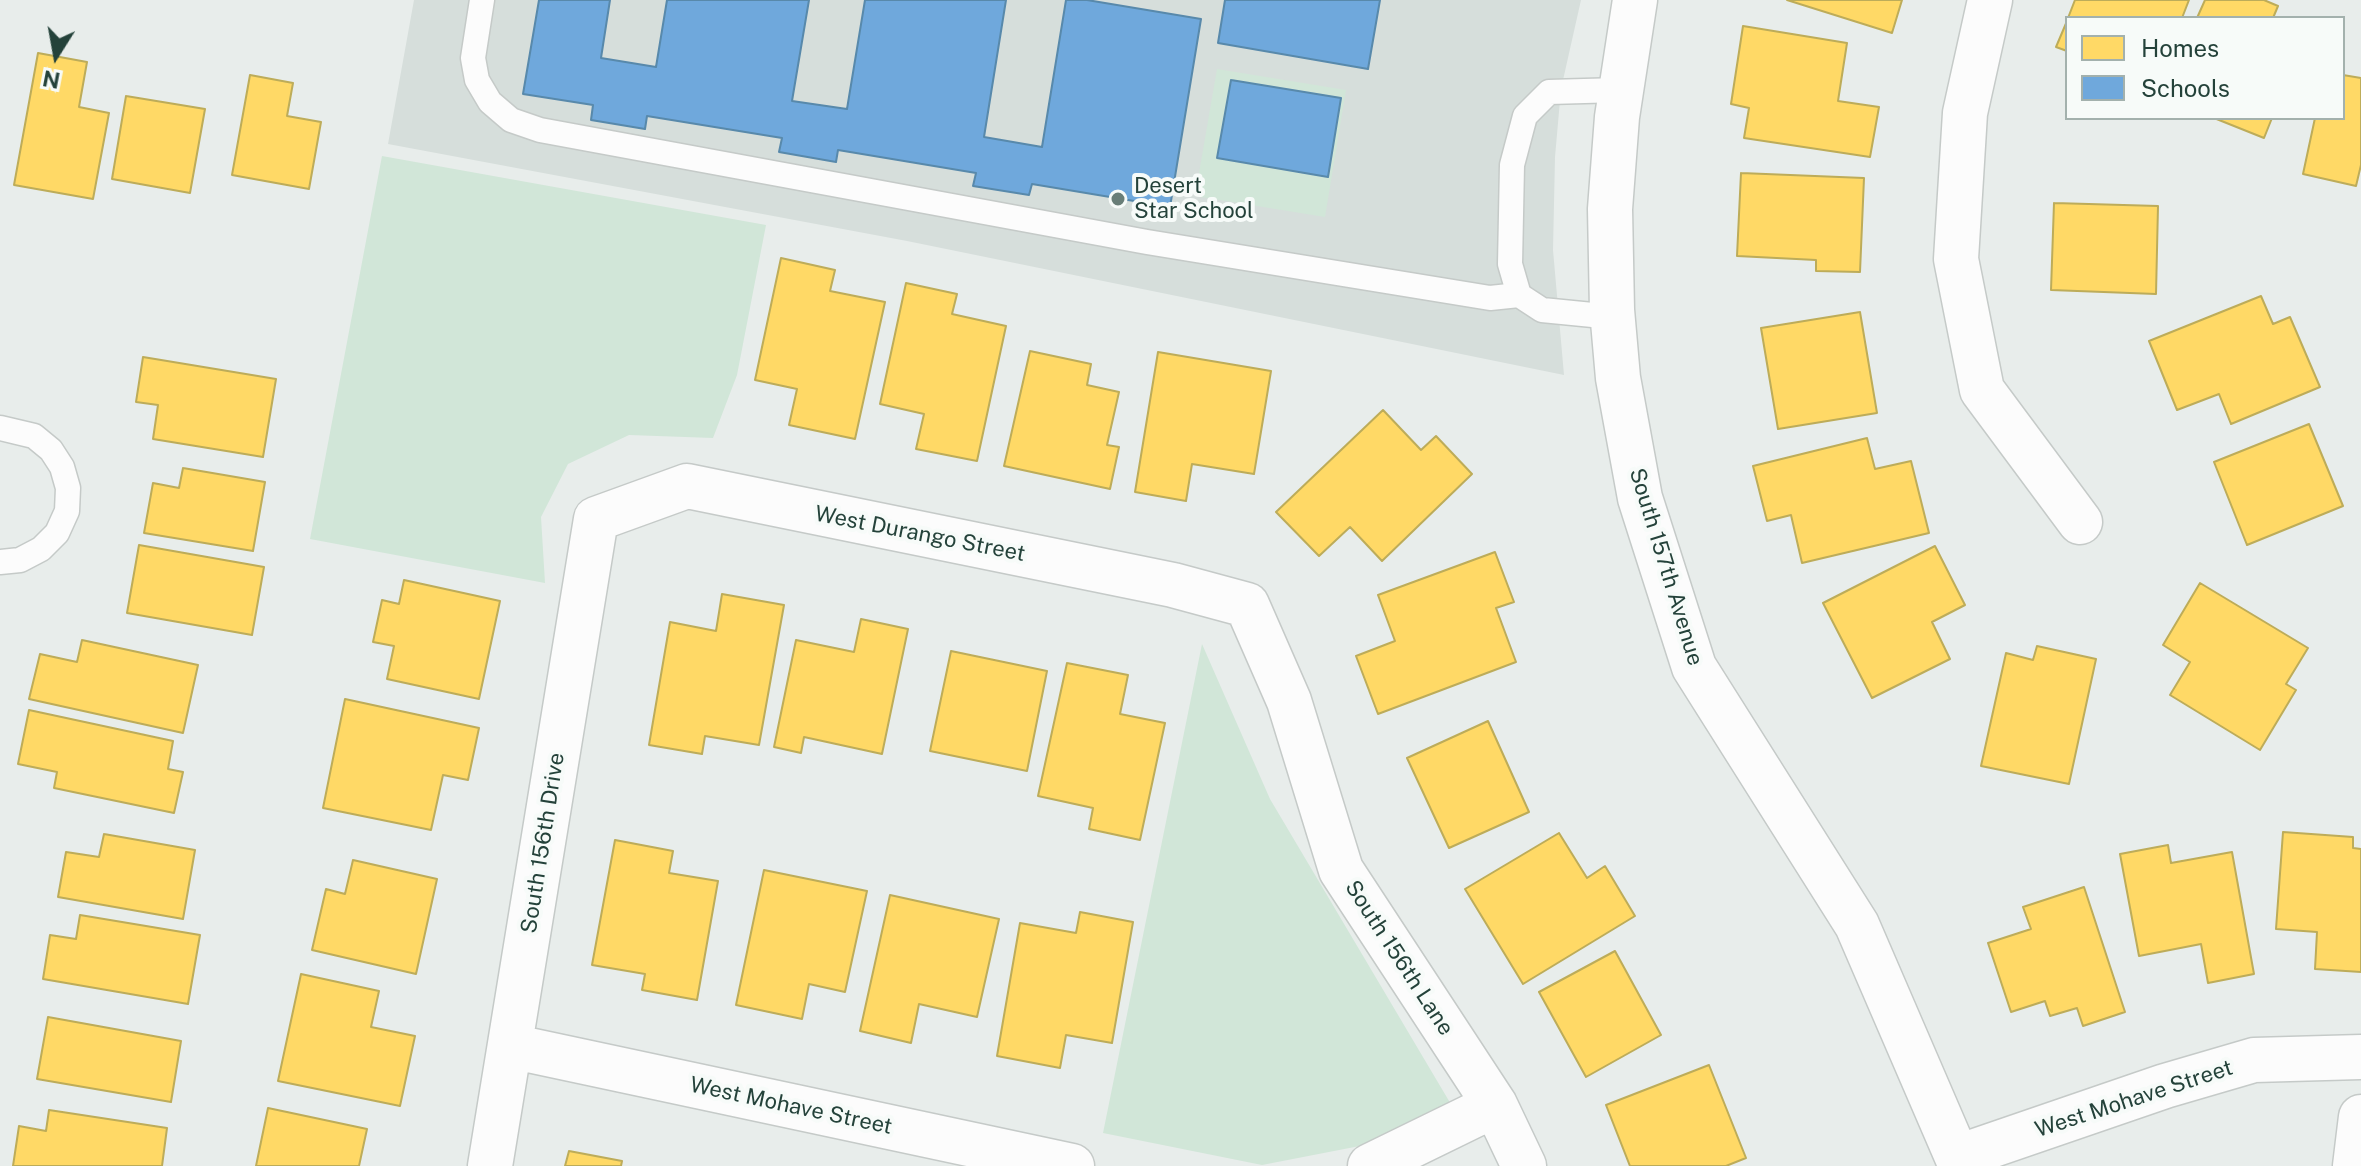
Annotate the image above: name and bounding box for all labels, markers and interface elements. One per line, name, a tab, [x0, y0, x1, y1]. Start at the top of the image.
north arrow	[16, 16, 96, 96]
legend	[2065, 16, 2345, 120]
text: Homes	[2141, 34, 2219, 62]
text: N	[40, 65, 62, 94]
text: Schools	[2141, 74, 2230, 102]
place label: Desert Star School	[1134, 173, 1254, 224]
marker: Desert Star School	[1109, 190, 1127, 208]
street label: South 157th Avenue	[1623, 465, 1709, 669]
street label: West Durango Street	[813, 501, 1027, 567]
street label: South 156th Drive	[516, 751, 570, 935]
street label: South 156th Lane	[1339, 876, 1459, 1040]
street label: West Mohave Street	[2032, 1055, 2236, 1143]
street label: West Mohave Street	[687, 1072, 895, 1140]

